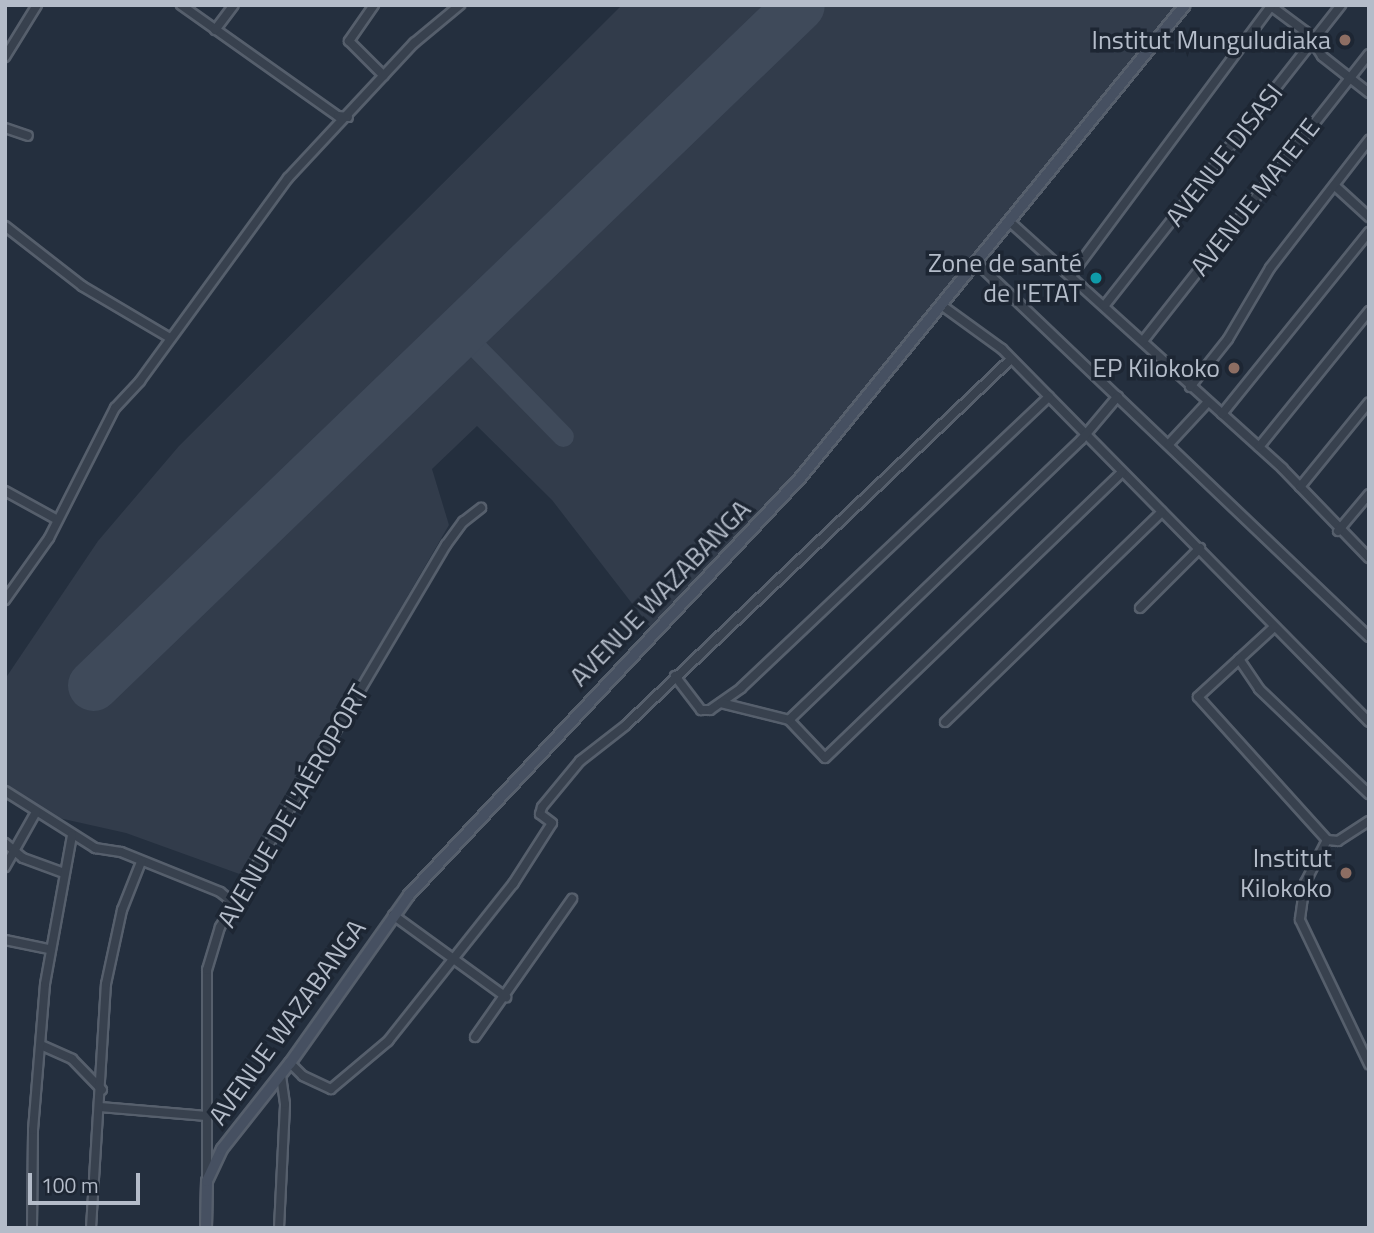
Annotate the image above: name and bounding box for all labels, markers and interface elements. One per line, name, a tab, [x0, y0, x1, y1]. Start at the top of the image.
place label: Institut Munguludiaka	[1091, 24, 1331, 56]
marker: Institut Munguludiaka	[1337, 32, 1353, 48]
street label: AVENUE DISASI	[1159, 78, 1289, 232]
street label: AVENUE MATETE	[1184, 112, 1326, 282]
place label: Zone de santé de l'ETAT	[928, 247, 1082, 308]
marker: Zone de santé de l'ETAT	[1088, 270, 1104, 286]
place label: EP Kilokoko	[1093, 352, 1220, 384]
marker: EP Kilokoko	[1226, 360, 1242, 376]
street label: AVENUE WAZABANGA	[563, 494, 757, 692]
street label: AVENUE DE L'AÉROPORT	[211, 679, 375, 933]
place label: Institut Kilokoko	[1240, 842, 1332, 903]
marker: Institut Kilokoko	[1338, 865, 1354, 881]
street label: AVENUE WAZABANGA	[202, 913, 372, 1131]
scale bar	[32, 1160, 144, 1204]
text: 100 m	[41, 1169, 98, 1201]

